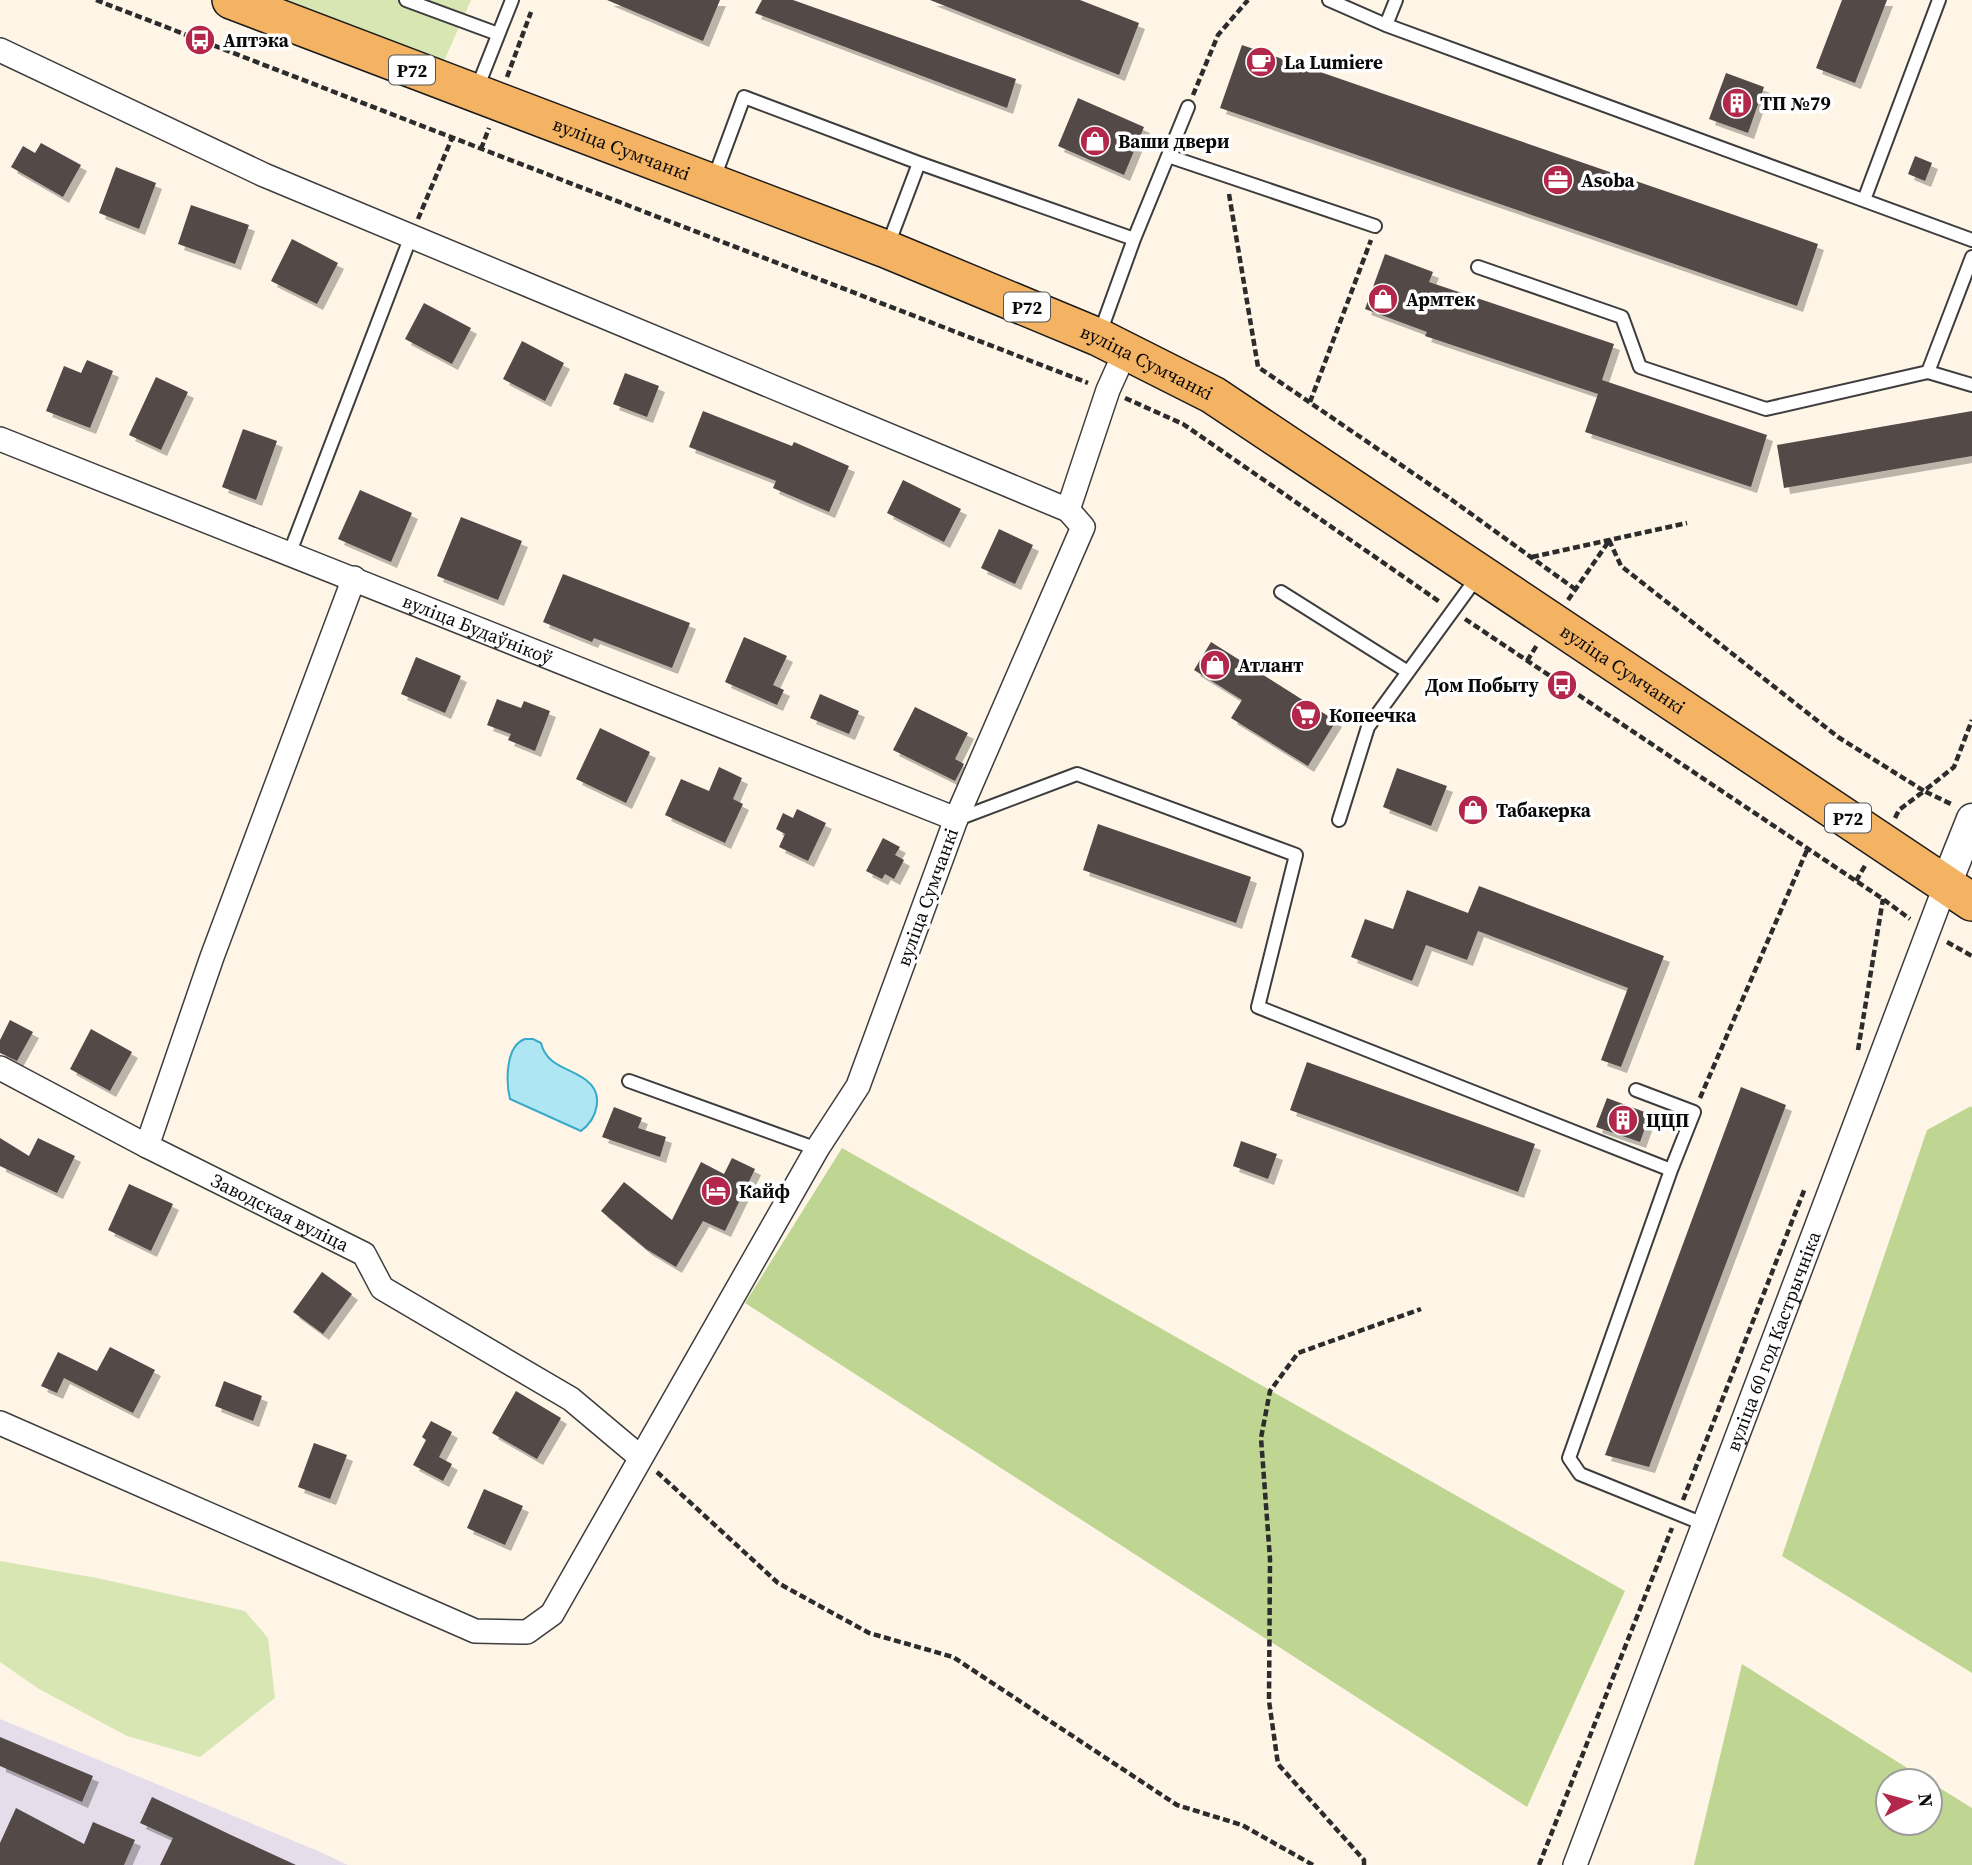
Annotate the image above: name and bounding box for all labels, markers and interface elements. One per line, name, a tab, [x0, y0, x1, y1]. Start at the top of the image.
bus stop icon: Аптэка	[183, 23, 217, 57]
place label: Аптэка	[223, 27, 290, 53]
cafe icon: La Lumiere	[1244, 45, 1278, 79]
place label: La Lumiere	[1284, 49, 1383, 75]
road number: Р72	[389, 56, 435, 84]
building icon: ТП №79	[1720, 86, 1754, 120]
place label: ТП №79	[1760, 90, 1831, 116]
street label: вуліца Сумчанкі	[549, 111, 695, 187]
shop icon: Ваши двери	[1078, 124, 1112, 158]
place label: Ваши двери	[1118, 128, 1229, 154]
office icon: Asoba	[1541, 163, 1575, 197]
place label: Asoba	[1581, 167, 1636, 193]
shop icon: Армтек	[1366, 282, 1400, 316]
place label: Армтек	[1406, 286, 1476, 312]
road number: Р72	[1004, 292, 1050, 321]
street label: вуліца Сумчанкі	[1076, 318, 1218, 406]
street label: вуліца Будаўнікоў	[399, 587, 557, 670]
street label: вуліца Сумчанкі	[1555, 618, 1691, 720]
shop icon: Атлант	[1198, 648, 1232, 682]
place label: Атлант	[1238, 652, 1304, 678]
bus stop icon: Дом Побыту	[1545, 668, 1579, 702]
place label: Дом Побыту	[1425, 672, 1540, 698]
supermarket icon: Копеечка	[1289, 698, 1323, 732]
place label: Копеечка	[1329, 702, 1417, 728]
shop icon: Табакерка	[1456, 793, 1490, 827]
place label: Табакерка	[1496, 797, 1592, 823]
road number: Р72	[1825, 804, 1871, 832]
street label: вуліца Сумчанкі	[890, 824, 964, 970]
building icon: ЦЦП	[1606, 1103, 1640, 1137]
place label: ЦЦП	[1646, 1107, 1689, 1133]
street label: Заводская вуліца	[207, 1167, 354, 1258]
hotel icon: Кайф	[699, 1174, 733, 1208]
place label: Кайф	[739, 1178, 790, 1204]
street label: вуліца 60 год Кастрычніка	[1720, 1227, 1827, 1455]
north arrow	[1874, 1767, 1944, 1837]
text: N	[1912, 1792, 1940, 1809]

